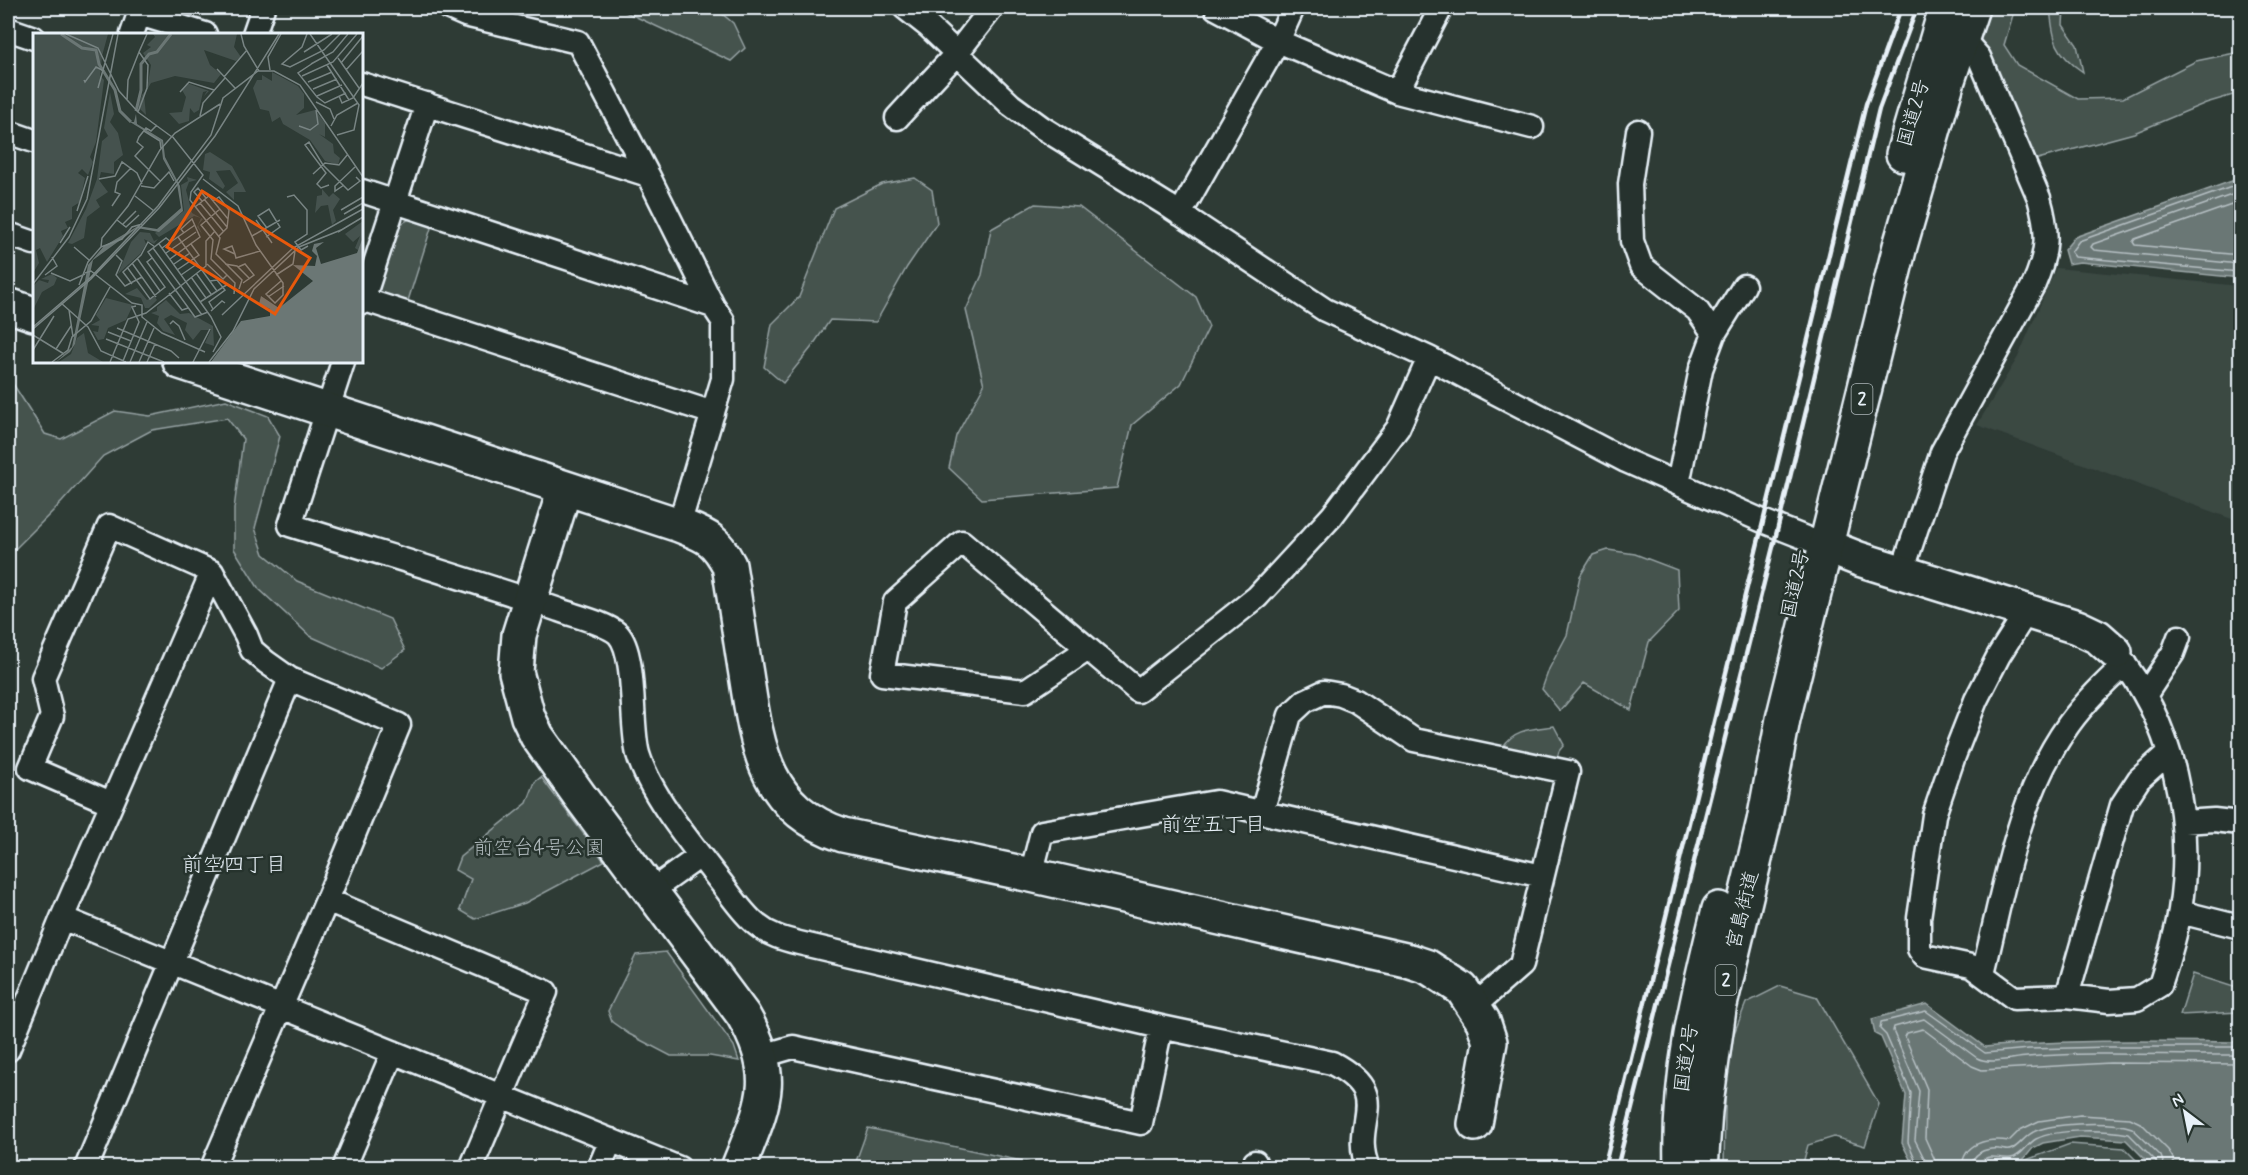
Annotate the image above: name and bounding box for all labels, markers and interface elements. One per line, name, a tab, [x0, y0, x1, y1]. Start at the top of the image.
inset map	[33, 33, 363, 363]
street label: 国道2号	[1891, 76, 1937, 150]
road number: 2	[1852, 384, 1872, 414]
street label: 国道2号	[1776, 547, 1816, 621]
district label: 前空五丁目	[1161, 811, 1266, 839]
park label: 前空台4号公園	[473, 835, 605, 862]
district label: 前空四丁目	[182, 851, 287, 879]
street label: 宮島街道	[1720, 868, 1766, 952]
road number: 2	[1716, 965, 1736, 995]
street label: 国道2号	[1669, 1022, 1705, 1094]
north arrow	[2155, 1082, 2215, 1142]
text: N	[2168, 1089, 2188, 1112]

